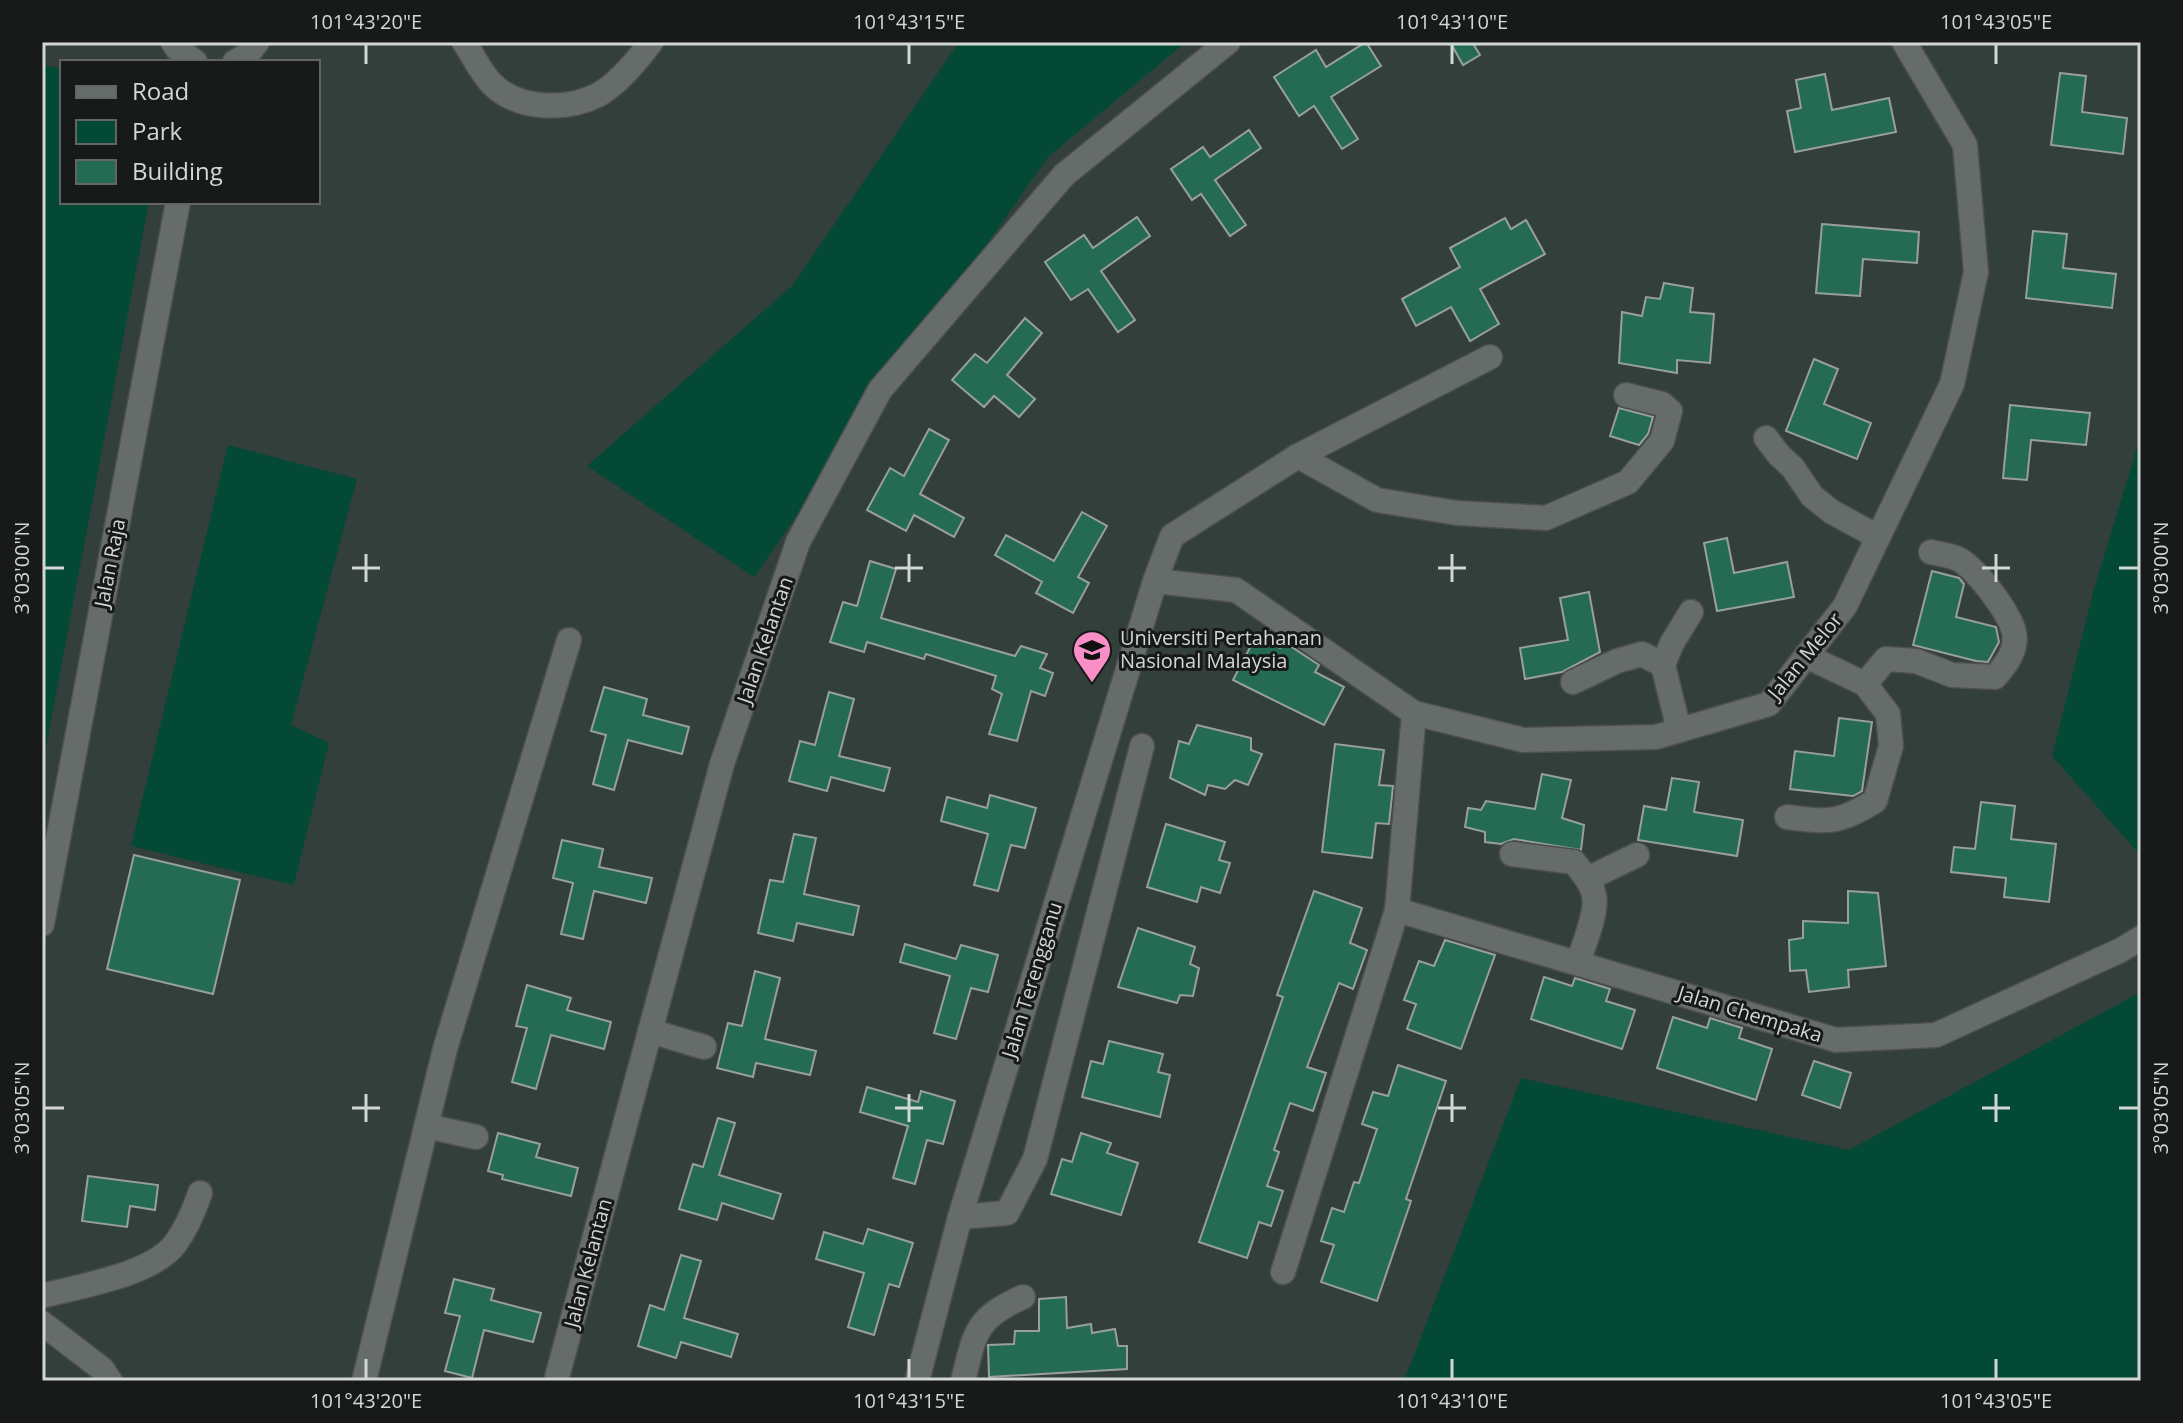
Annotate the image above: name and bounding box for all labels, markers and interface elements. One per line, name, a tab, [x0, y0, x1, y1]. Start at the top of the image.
text: 101°43'20"E	[310, 8, 422, 35]
text: 101°43'15"E	[853, 8, 965, 35]
text: 101°43'10"E	[1396, 8, 1508, 35]
text: 101°43'05"E	[1940, 8, 2052, 35]
legend	[60, 60, 320, 204]
text: Road	[132, 74, 189, 107]
text: Park	[132, 114, 183, 147]
text: Building	[132, 154, 223, 187]
street label: Jalan Raja	[87, 516, 131, 611]
text: 3°03'00"N	[8, 521, 35, 615]
text: 3°03'00"N	[2147, 521, 2174, 615]
street label: Jalan Kelantan	[730, 573, 799, 709]
street label: Jalan Melor	[1760, 607, 1848, 706]
place label: Universiti Pertahanan Nasional Malaysia	[1120, 624, 1322, 674]
school or university icon: Universiti Pertahanan Nasional Malaysia	[1071, 629, 1113, 684]
street label: Jalan Terengganu	[994, 899, 1068, 1063]
street label: Jalan Chempaka	[1673, 978, 1826, 1048]
text: 3°03'05"N	[8, 1061, 35, 1155]
text: 3°03'05"N	[2147, 1061, 2174, 1155]
street label: Jalan Kelantan	[557, 1195, 618, 1332]
text: 101°43'20"E	[310, 1387, 422, 1414]
text: 101°43'15"E	[853, 1387, 965, 1414]
text: 101°43'10"E	[1396, 1387, 1508, 1414]
text: 101°43'05"E	[1940, 1387, 2052, 1414]

